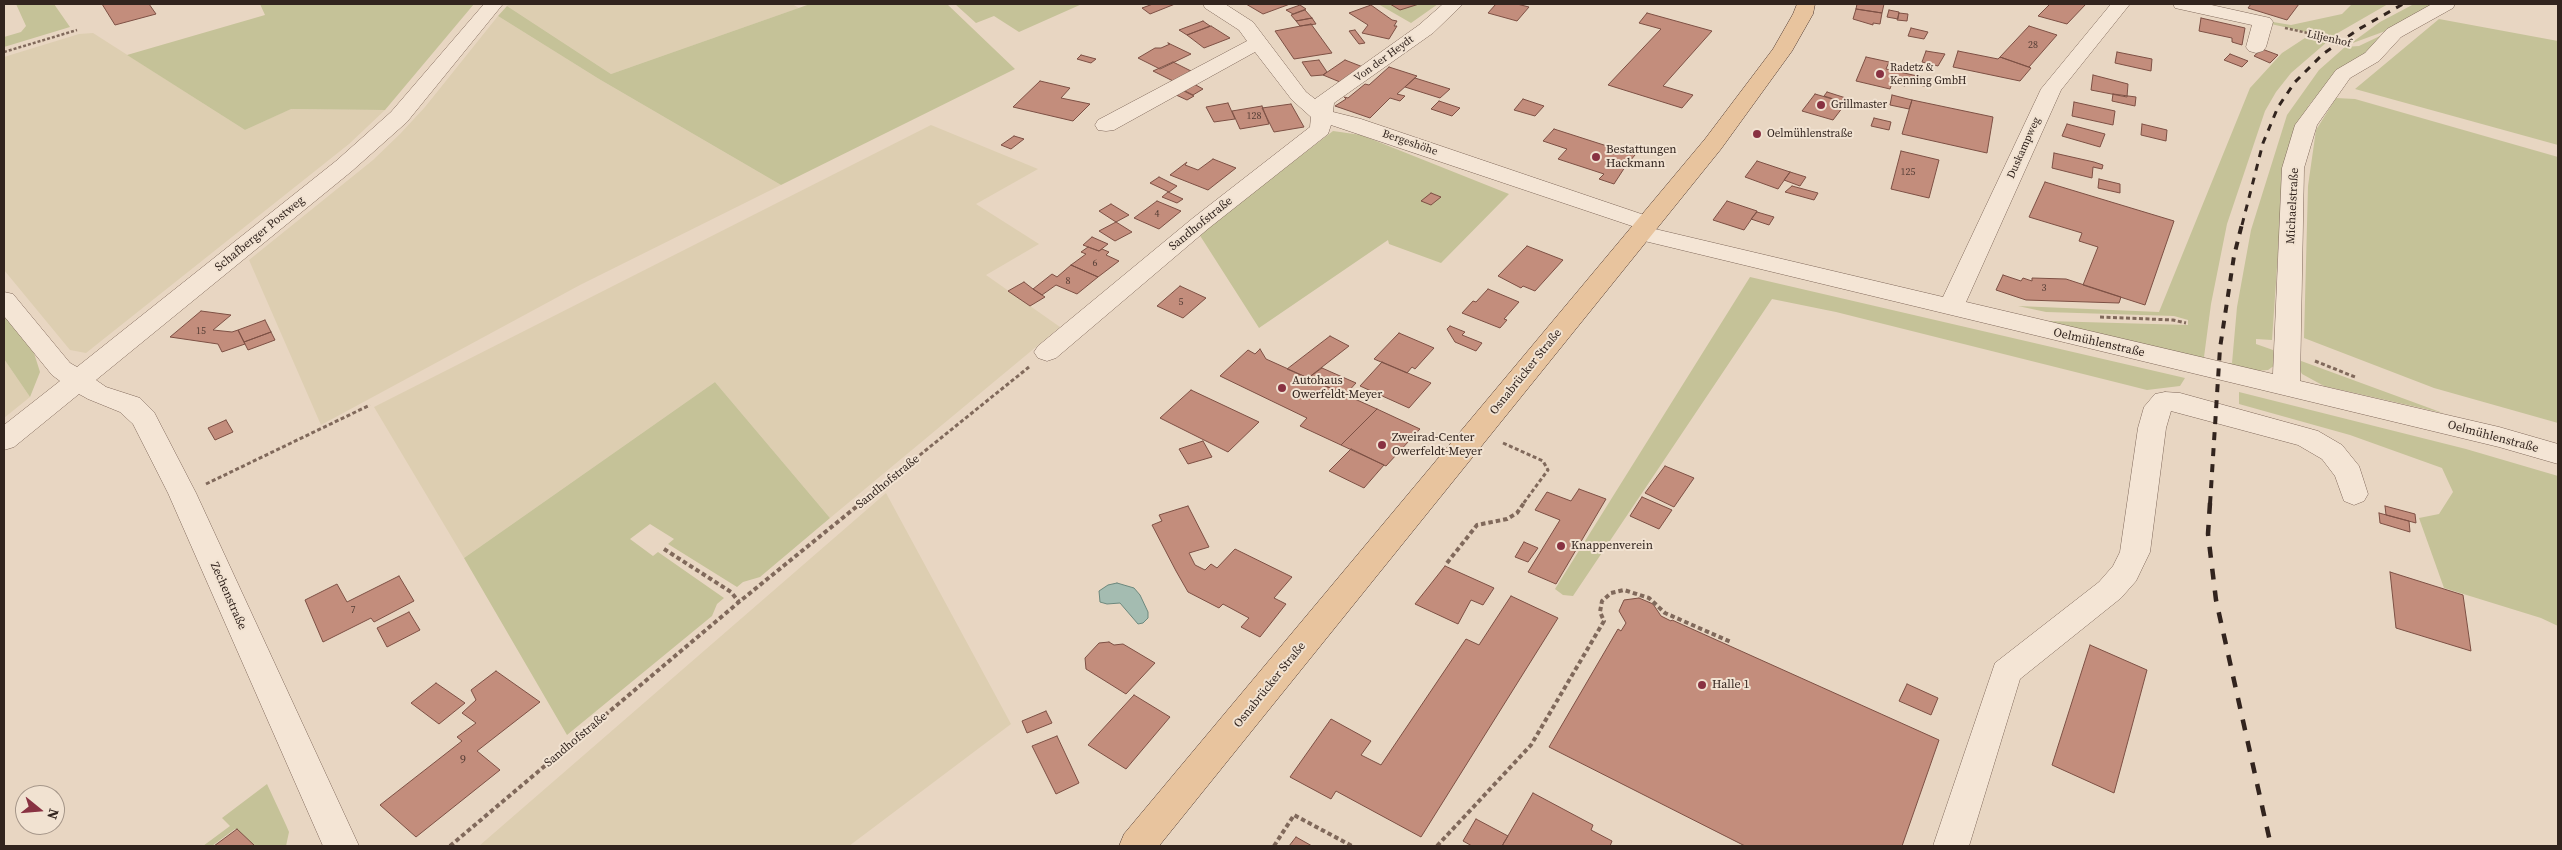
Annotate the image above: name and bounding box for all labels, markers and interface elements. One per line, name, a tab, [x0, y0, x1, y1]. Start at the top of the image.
street label: Liljenhof	[2306, 28, 2352, 50]
street label: Von der Heydt	[1352, 33, 1416, 85]
house number: 28	[2028, 39, 2038, 51]
place label: Radetz & Kenning GmbH	[1890, 61, 1966, 87]
marker: Radetz & Kenning GmbH	[1874, 68, 1886, 80]
place label: Grillmaster	[1831, 98, 1887, 112]
marker: Grillmaster	[1815, 99, 1827, 111]
house number: 128	[1247, 110, 1261, 122]
street label: Duskampweg	[2005, 115, 2043, 181]
street label: Bergeshöhe	[1381, 127, 1439, 159]
place label: Oelmühlenstraße	[1767, 127, 1853, 141]
marker: Oelmühlenstraße	[1751, 128, 1763, 140]
place label: Bestattungen Hackmann	[1606, 143, 1677, 171]
marker: Bestattungen Hackmann	[1590, 151, 1602, 163]
house number: 125	[1901, 166, 1915, 178]
street label: Michaelstraße	[2284, 167, 2302, 245]
street label: Schafberger Postweg	[212, 193, 308, 275]
street label: Sandhofstraße	[1166, 194, 1236, 254]
house number: 4	[1155, 208, 1159, 220]
house number: 6	[1093, 257, 1097, 269]
house number: 8	[1066, 275, 1070, 287]
house number: 3	[2042, 282, 2046, 294]
house number: 5	[1179, 296, 1183, 308]
house number: 15	[196, 325, 206, 337]
street label: Oelmühlenstraße	[2052, 325, 2146, 361]
street label: Osnabrücker Straße	[1487, 326, 1565, 418]
place label: Autohaus Owerfeldt-Meyer	[1292, 374, 1382, 402]
marker: Autohaus Owerfeldt-Meyer	[1276, 382, 1288, 394]
street label: Oelmühlenstraße	[2446, 418, 2540, 456]
place label: Zweirad-Center Owerfeldt-Meyer	[1392, 431, 1482, 459]
marker: Zweirad-Center Owerfeldt-Meyer	[1376, 439, 1388, 451]
street label: Sandhofstraße	[853, 452, 923, 512]
place label: Knappenverein	[1571, 539, 1653, 553]
marker: Knappenverein	[1555, 540, 1567, 552]
street label: Zechenstraße	[207, 560, 249, 632]
house number: 7	[351, 604, 355, 616]
street label: Osnabrücker Straße	[1231, 639, 1309, 731]
place label: Halle 1	[1712, 678, 1749, 692]
marker: Halle 1	[1696, 679, 1708, 691]
street label: Sandhofstraße	[542, 710, 610, 770]
house number: 9	[460, 753, 466, 767]
north arrow	[15, 785, 65, 835]
text: N	[42, 806, 64, 822]

